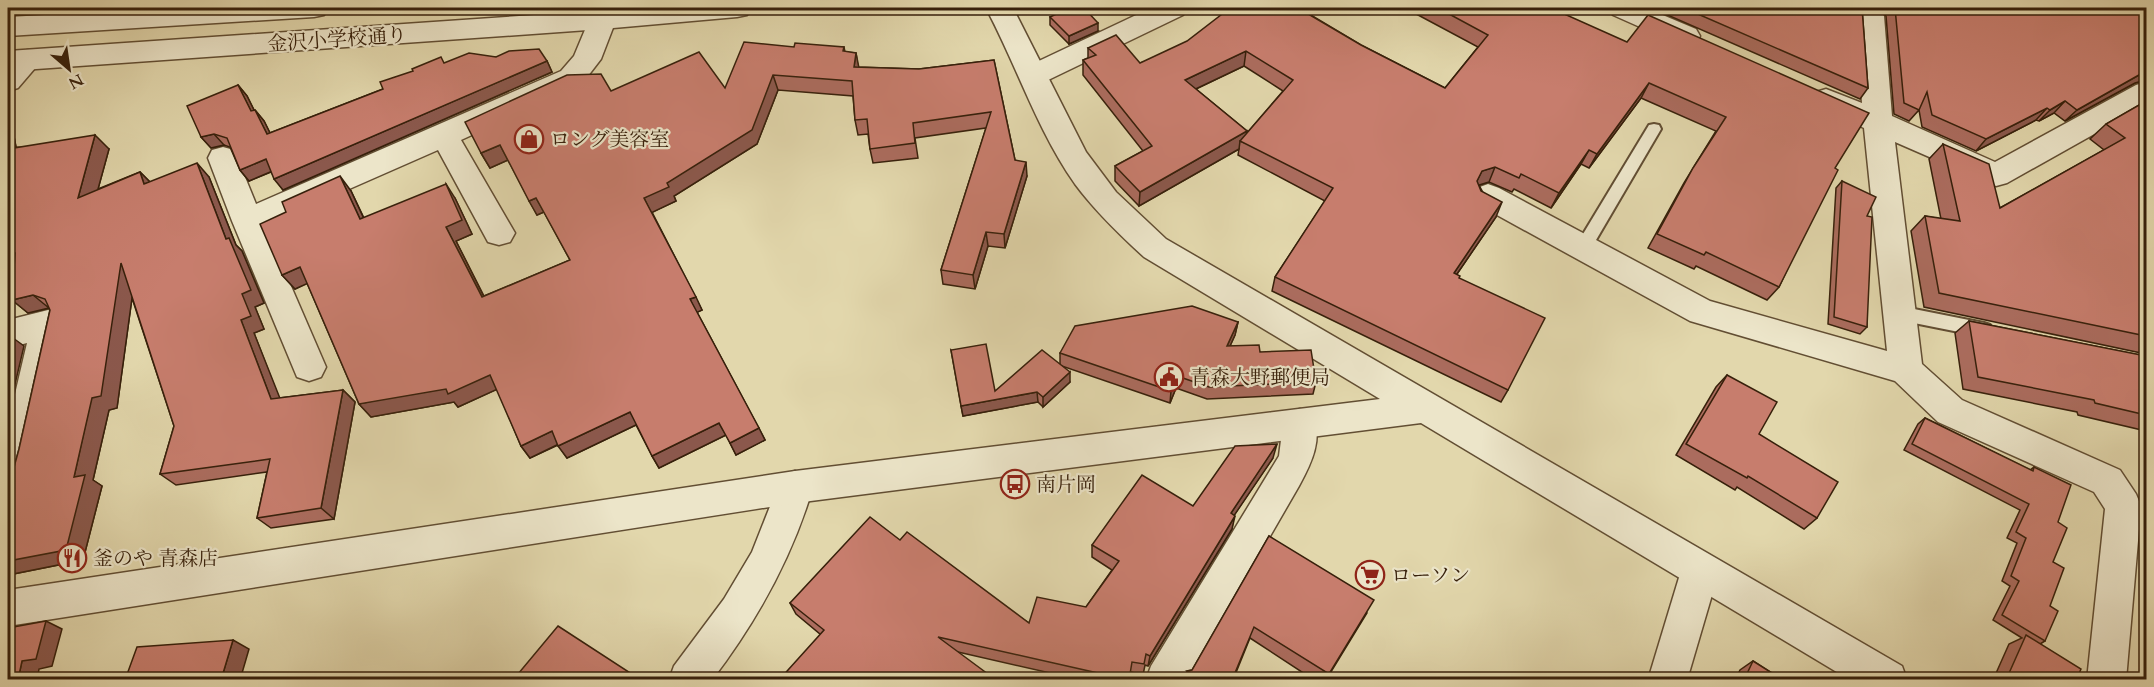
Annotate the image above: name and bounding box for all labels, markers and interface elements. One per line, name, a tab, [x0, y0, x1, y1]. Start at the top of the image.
street label: 金沢小学校通り	[266, 21, 408, 58]
north arrow	[39, 39, 99, 99]
text: N	[64, 68, 87, 94]
shop icon: ロング美容室	[513, 123, 545, 155]
place label: ロング美容室	[550, 126, 670, 153]
public building icon: 青森大野郵便局	[1153, 361, 1185, 393]
place label: 青森大野郵便局	[1190, 364, 1330, 391]
bus stop icon: 南片岡	[999, 468, 1031, 500]
place label: 南片岡	[1036, 471, 1096, 498]
restaurant icon: 釜のや 青森店	[56, 542, 88, 574]
place label: 釜のや 青森店	[93, 545, 218, 572]
supermarket icon: ローソン	[1354, 559, 1386, 591]
place label: ローソン	[1391, 562, 1470, 589]

